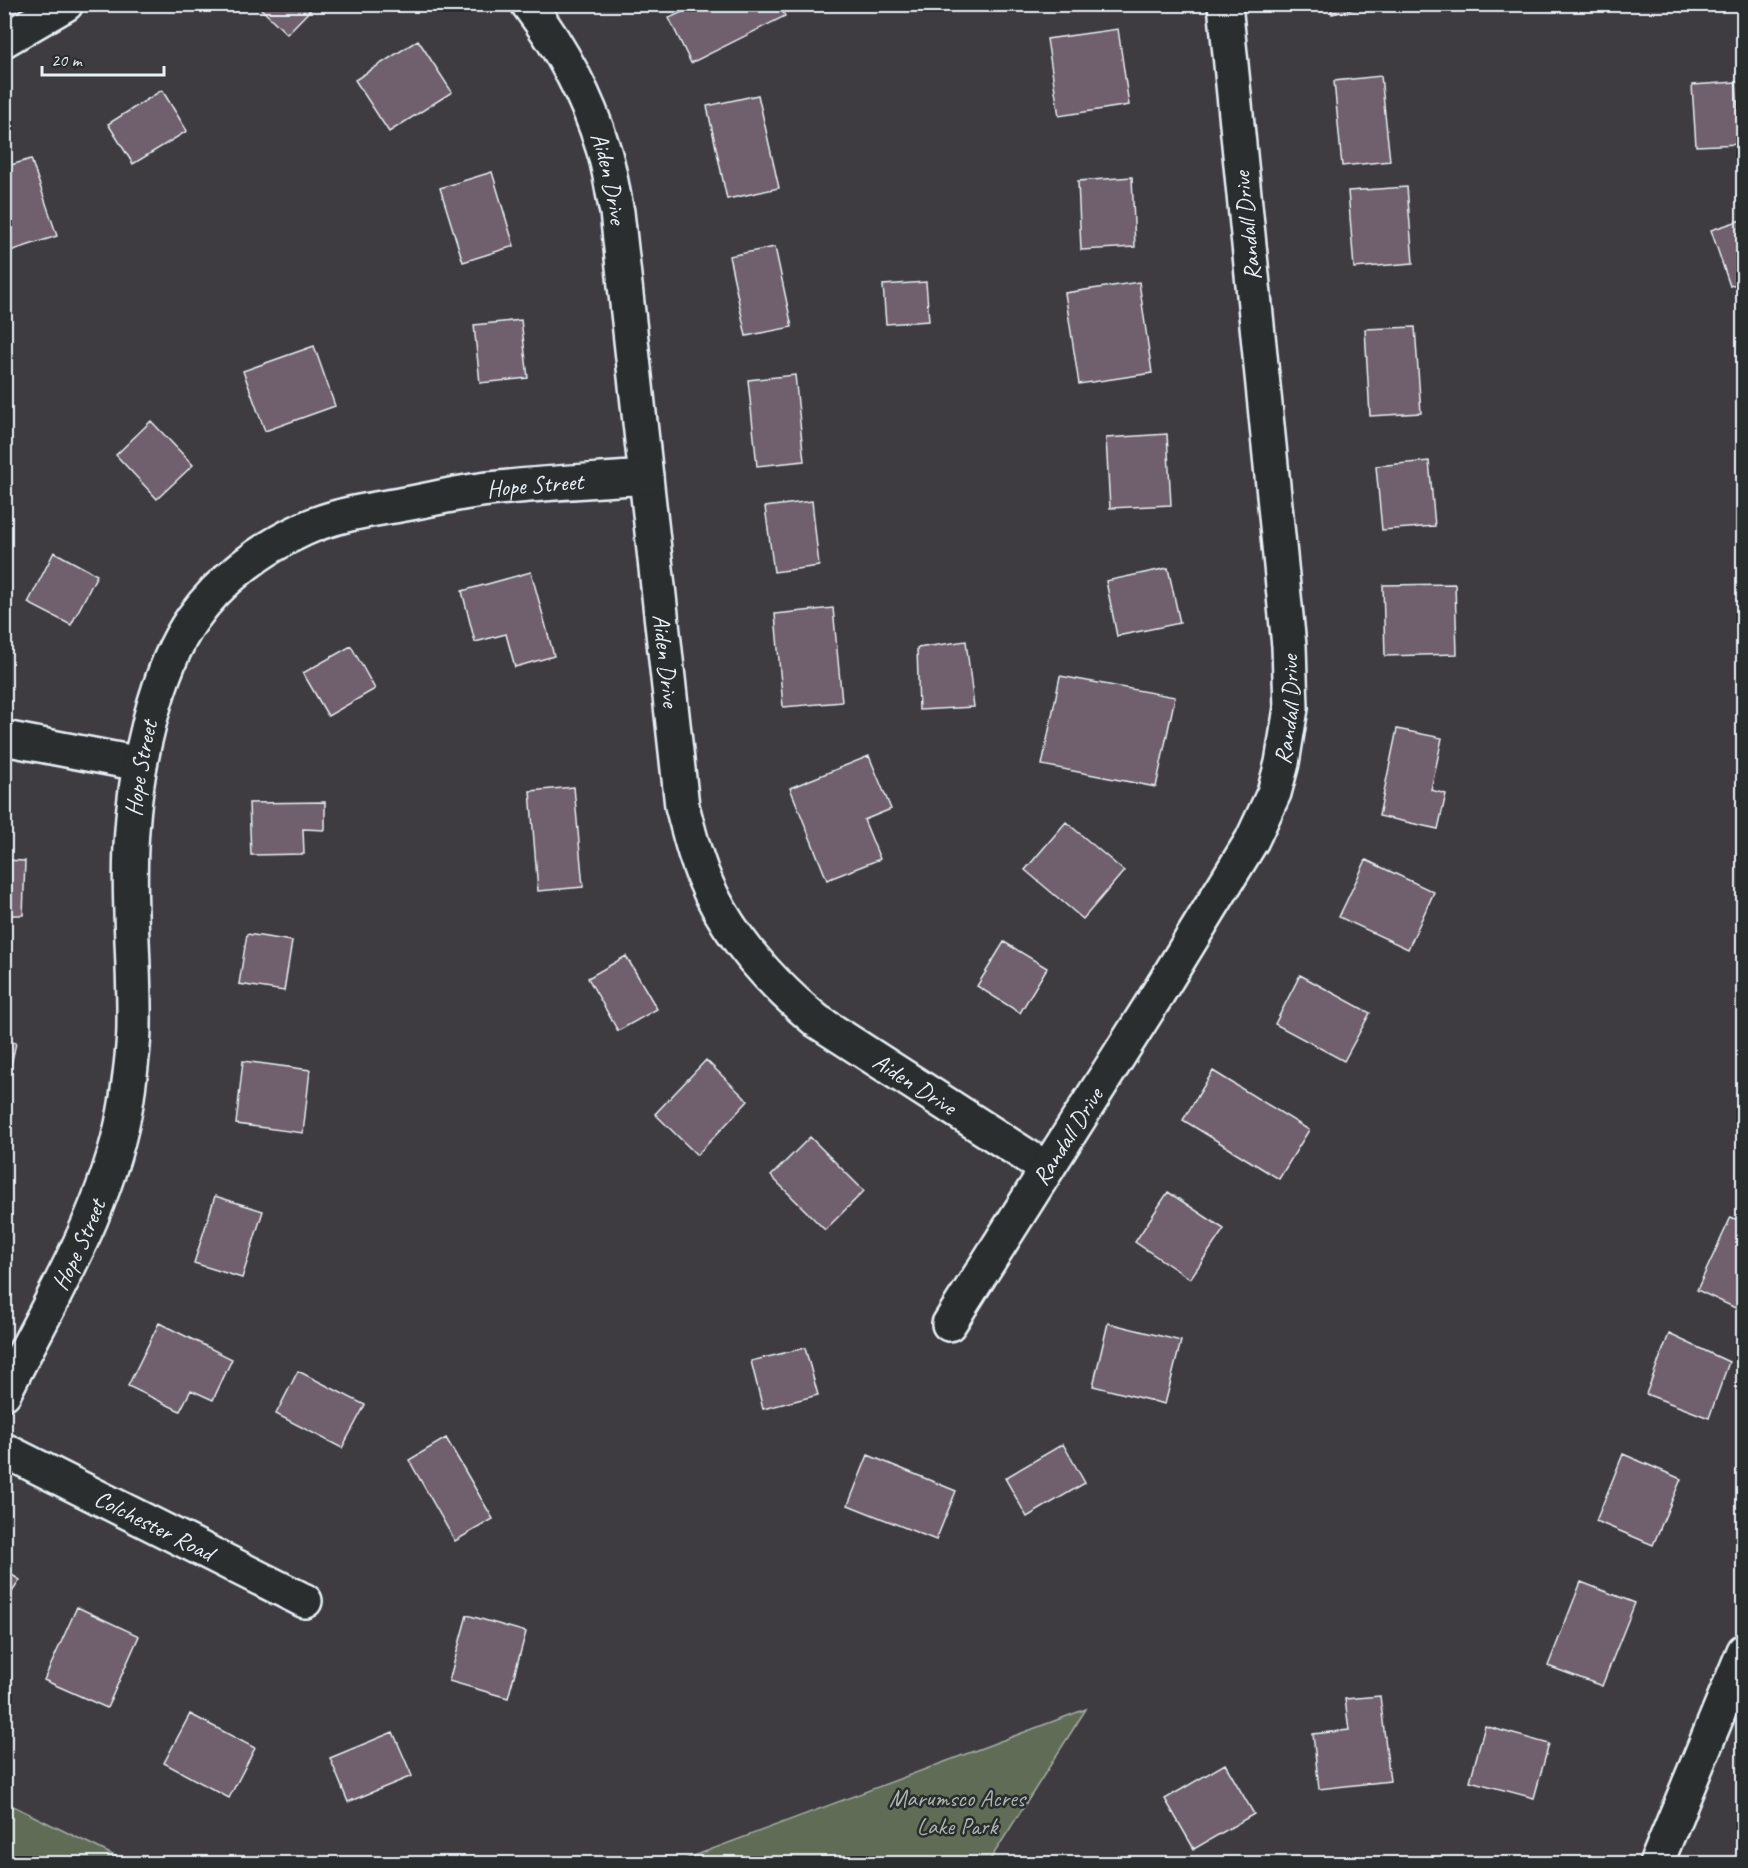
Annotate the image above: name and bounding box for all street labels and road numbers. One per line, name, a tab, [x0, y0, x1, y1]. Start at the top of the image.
street label: Aiden Drive	[584, 128, 633, 228]
street label: Randall Drive	[1226, 168, 1268, 282]
street label: Hope Street	[485, 466, 586, 504]
street label: Aiden Drive	[646, 613, 686, 711]
street label: Randall Drive	[1267, 652, 1307, 766]
street label: Hope Street	[118, 715, 165, 818]
street label: Aiden Drive	[867, 1046, 964, 1123]
street label: Randall Drive	[1026, 1080, 1111, 1191]
street label: Hope Street	[45, 1193, 113, 1295]
street label: Colchester Road	[89, 1483, 222, 1569]

